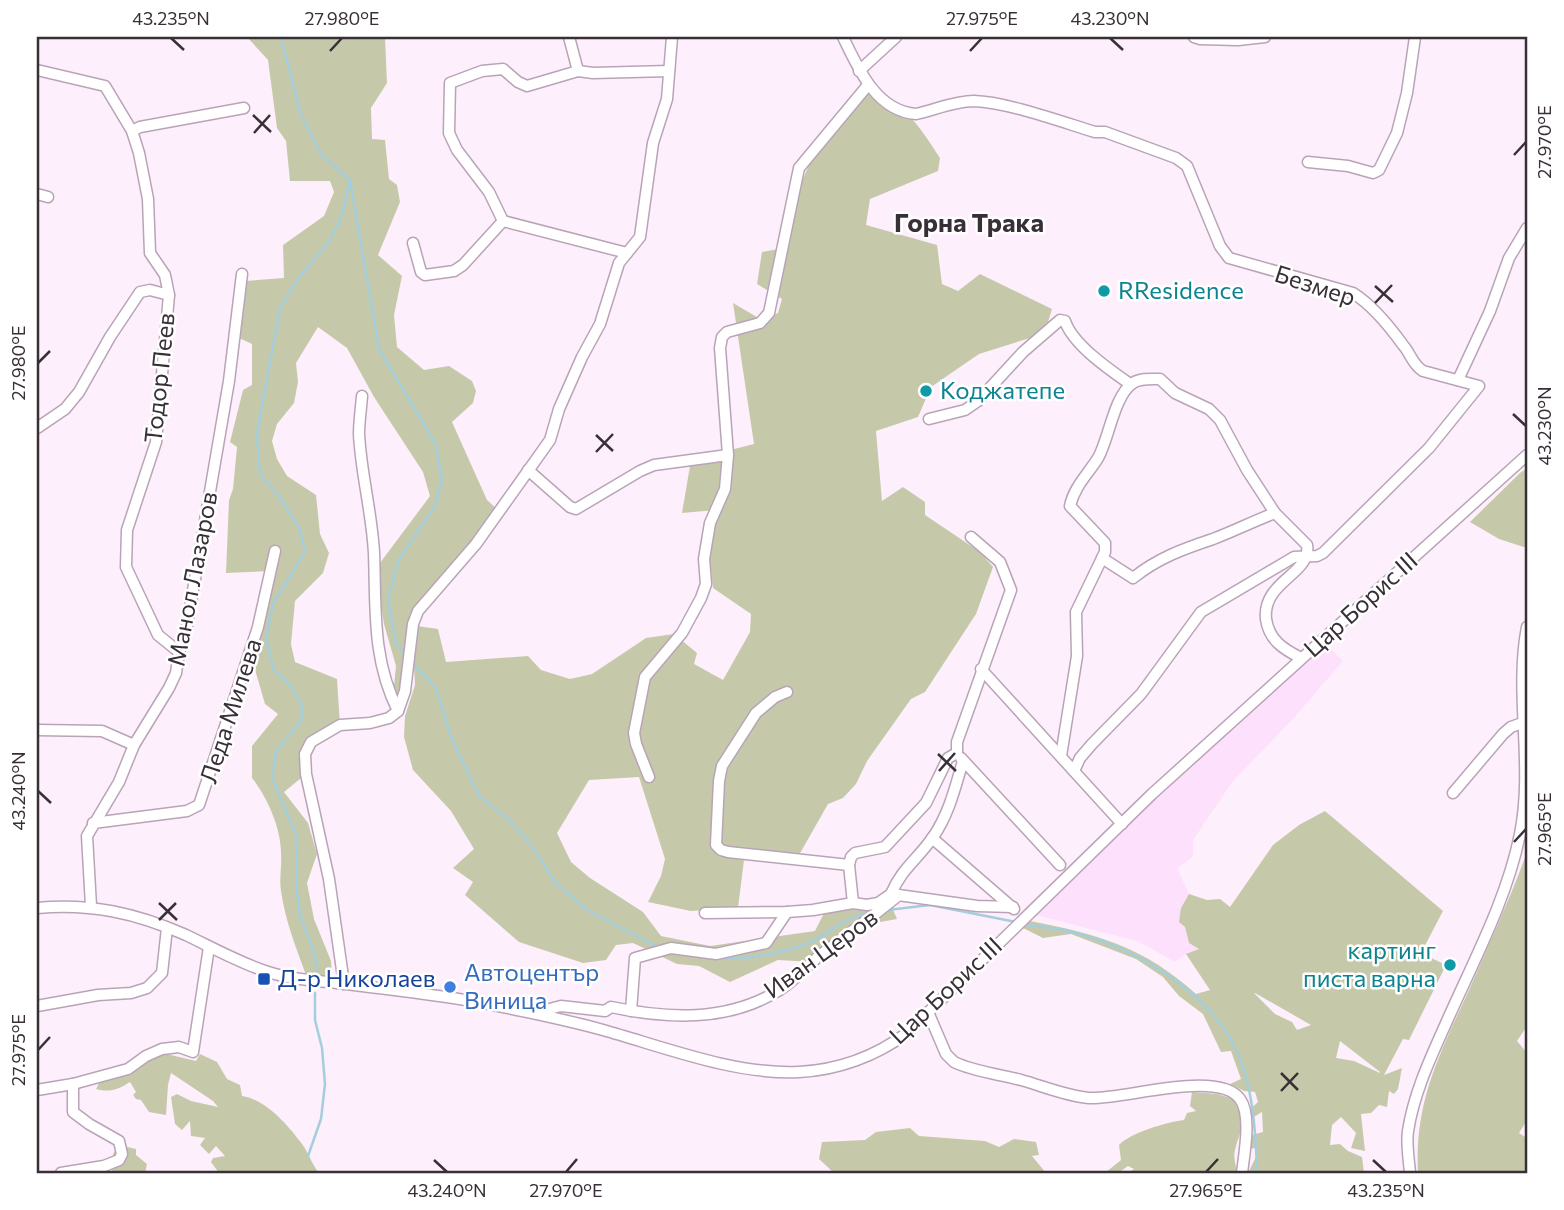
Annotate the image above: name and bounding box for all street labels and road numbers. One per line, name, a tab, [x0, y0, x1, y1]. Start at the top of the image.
street label: Безмер	[1271, 258, 1359, 311]
street label: Тодор Пеев	[137, 311, 180, 444]
street label: Манол Лазаров	[160, 489, 223, 668]
street label: Цар Борис III	[1297, 545, 1423, 663]
street label: Леда Милева	[193, 635, 267, 786]
street label: Иван Церов	[758, 902, 883, 1004]
street label: Цар Борис III	[883, 930, 1007, 1049]

